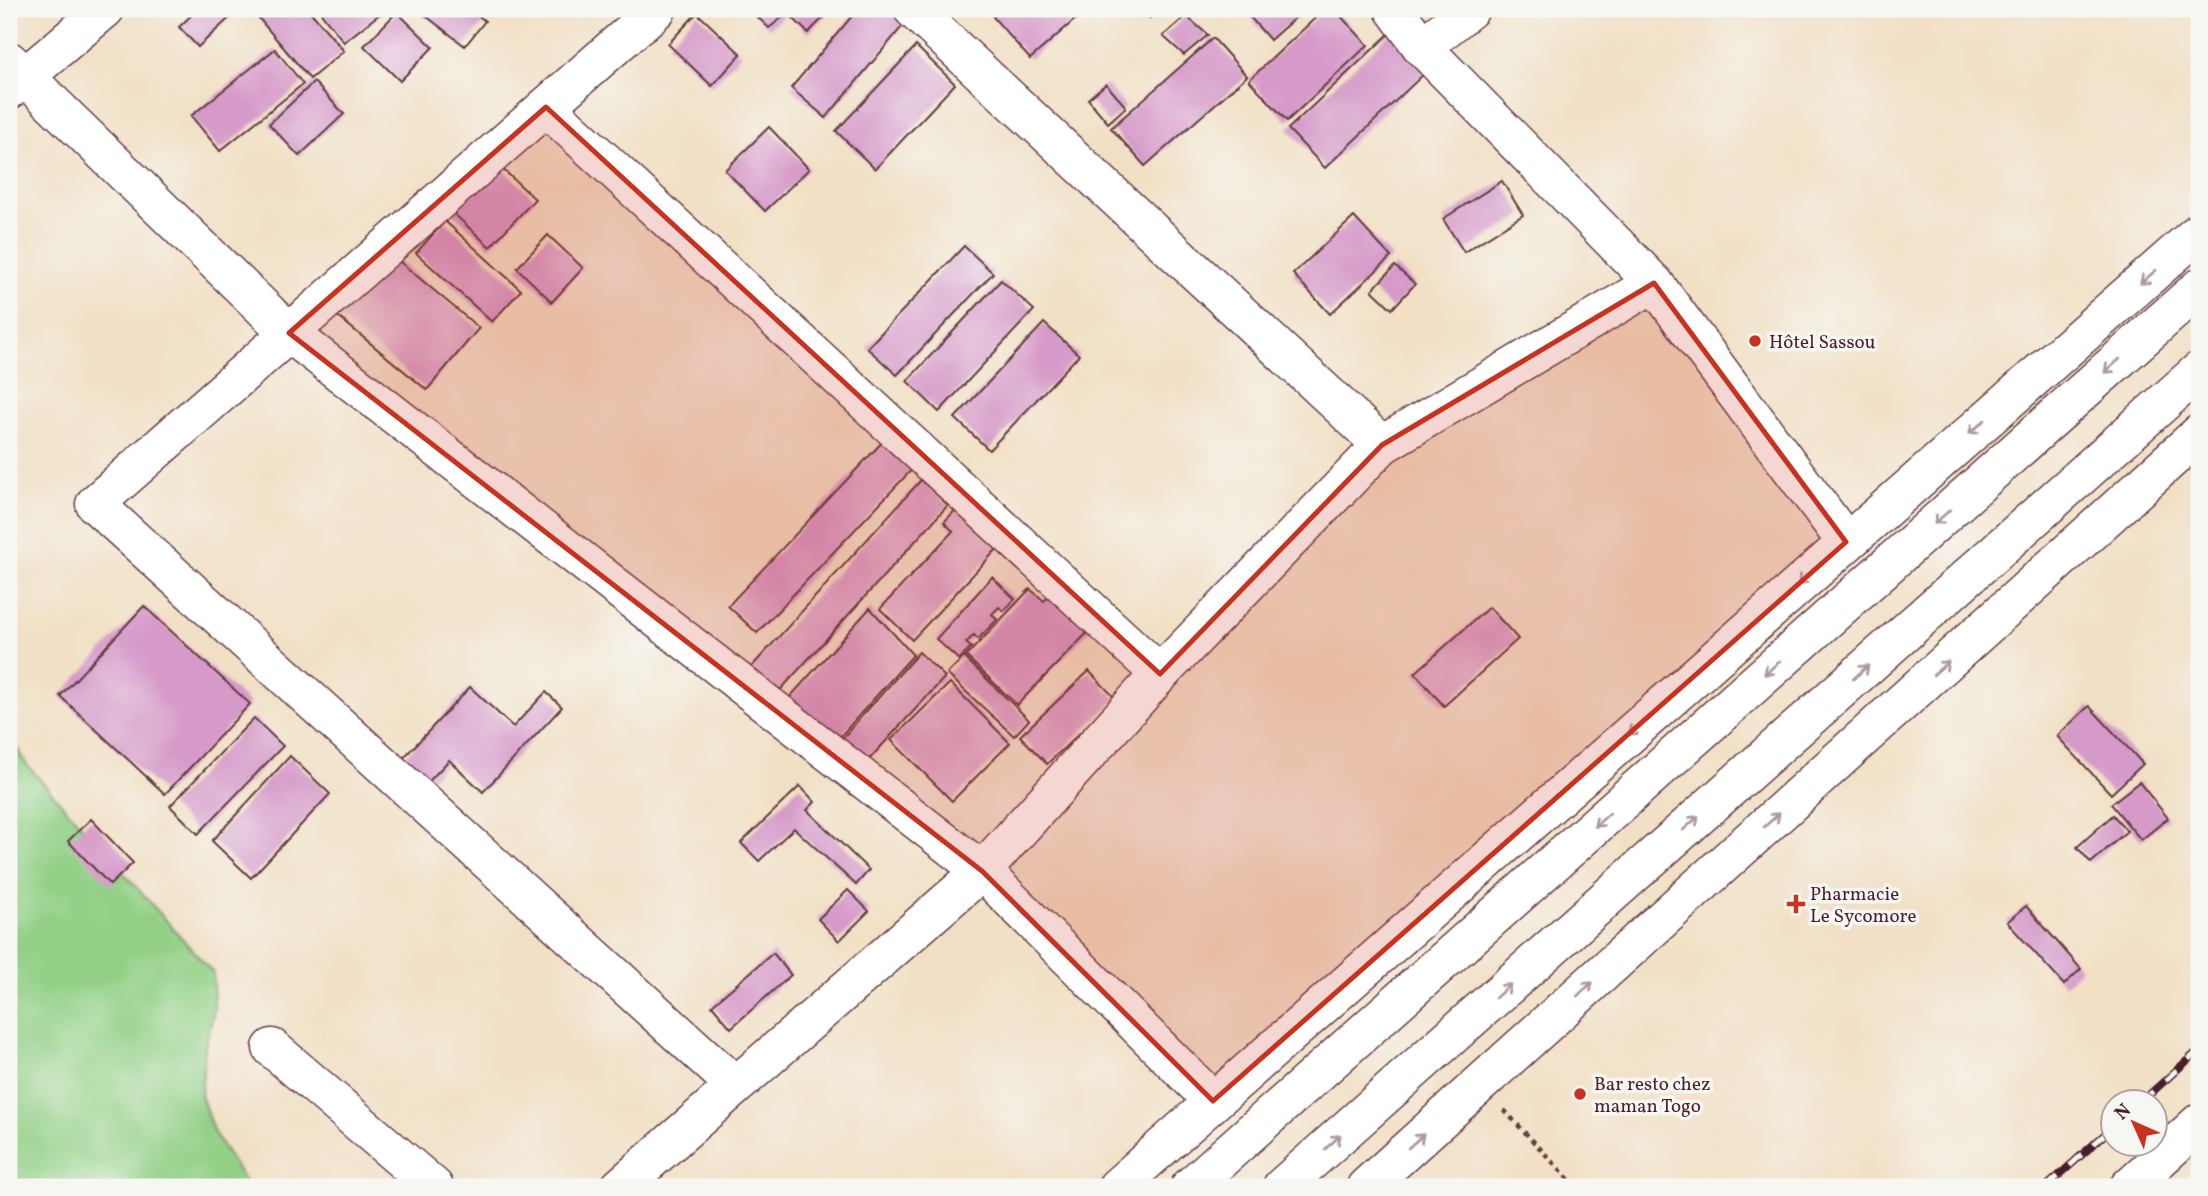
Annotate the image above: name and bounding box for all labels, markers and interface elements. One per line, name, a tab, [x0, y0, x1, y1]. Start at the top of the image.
one-way arrow	[2139, 269, 2157, 285]
place label: Hôtel Sassou	[1769, 330, 1875, 356]
marker: Hôtel Sassou	[1747, 333, 1763, 349]
one-way arrow	[2103, 358, 2121, 374]
one-way arrow	[1968, 419, 1986, 435]
one-way arrow	[1933, 509, 1951, 525]
one-way arrow	[1797, 569, 1815, 585]
one-way arrow	[1932, 659, 1949, 676]
one-way arrow	[1764, 660, 1781, 677]
one-way arrow	[1852, 664, 1870, 680]
one-way arrow	[1627, 720, 1645, 736]
one-way arrow	[1593, 812, 1611, 828]
one-way arrow	[1763, 812, 1781, 828]
one-way arrow	[1682, 815, 1700, 831]
place label: Pharmacie Le Sycomore	[1810, 882, 1917, 930]
marker: Pharmacie Le Sycomore	[1788, 896, 1804, 912]
one-way arrow	[1576, 981, 1594, 997]
one-way arrow	[1493, 983, 1511, 999]
place label: Bar resto chez maman Togo	[1594, 1072, 1710, 1120]
marker: Bar resto chez maman Togo	[1572, 1086, 1588, 1102]
north arrow	[2100, 1088, 2170, 1158]
text: N	[2109, 1098, 2138, 1126]
one-way arrow	[1407, 1133, 1424, 1150]
one-way arrow	[1324, 1134, 1342, 1150]

